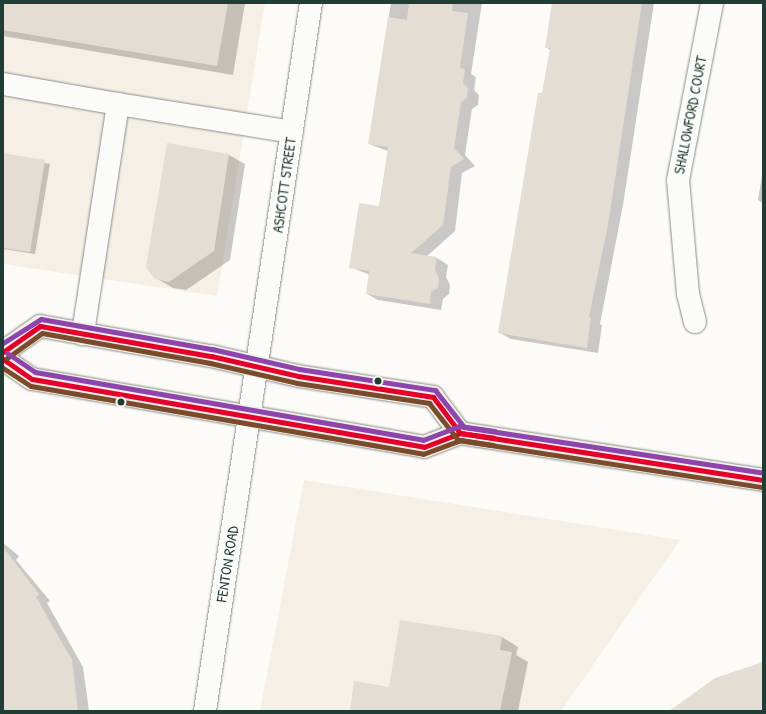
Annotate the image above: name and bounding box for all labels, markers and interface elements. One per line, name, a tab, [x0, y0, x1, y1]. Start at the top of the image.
street label: SHALLOWFORD COURT	[670, 54, 710, 176]
street label: ASHCOTT STREET	[268, 136, 300, 234]
unlabelled marker	[373, 376, 383, 386]
unlabelled marker	[116, 397, 126, 407]
street label: FENTON ROAD	[212, 525, 242, 603]

